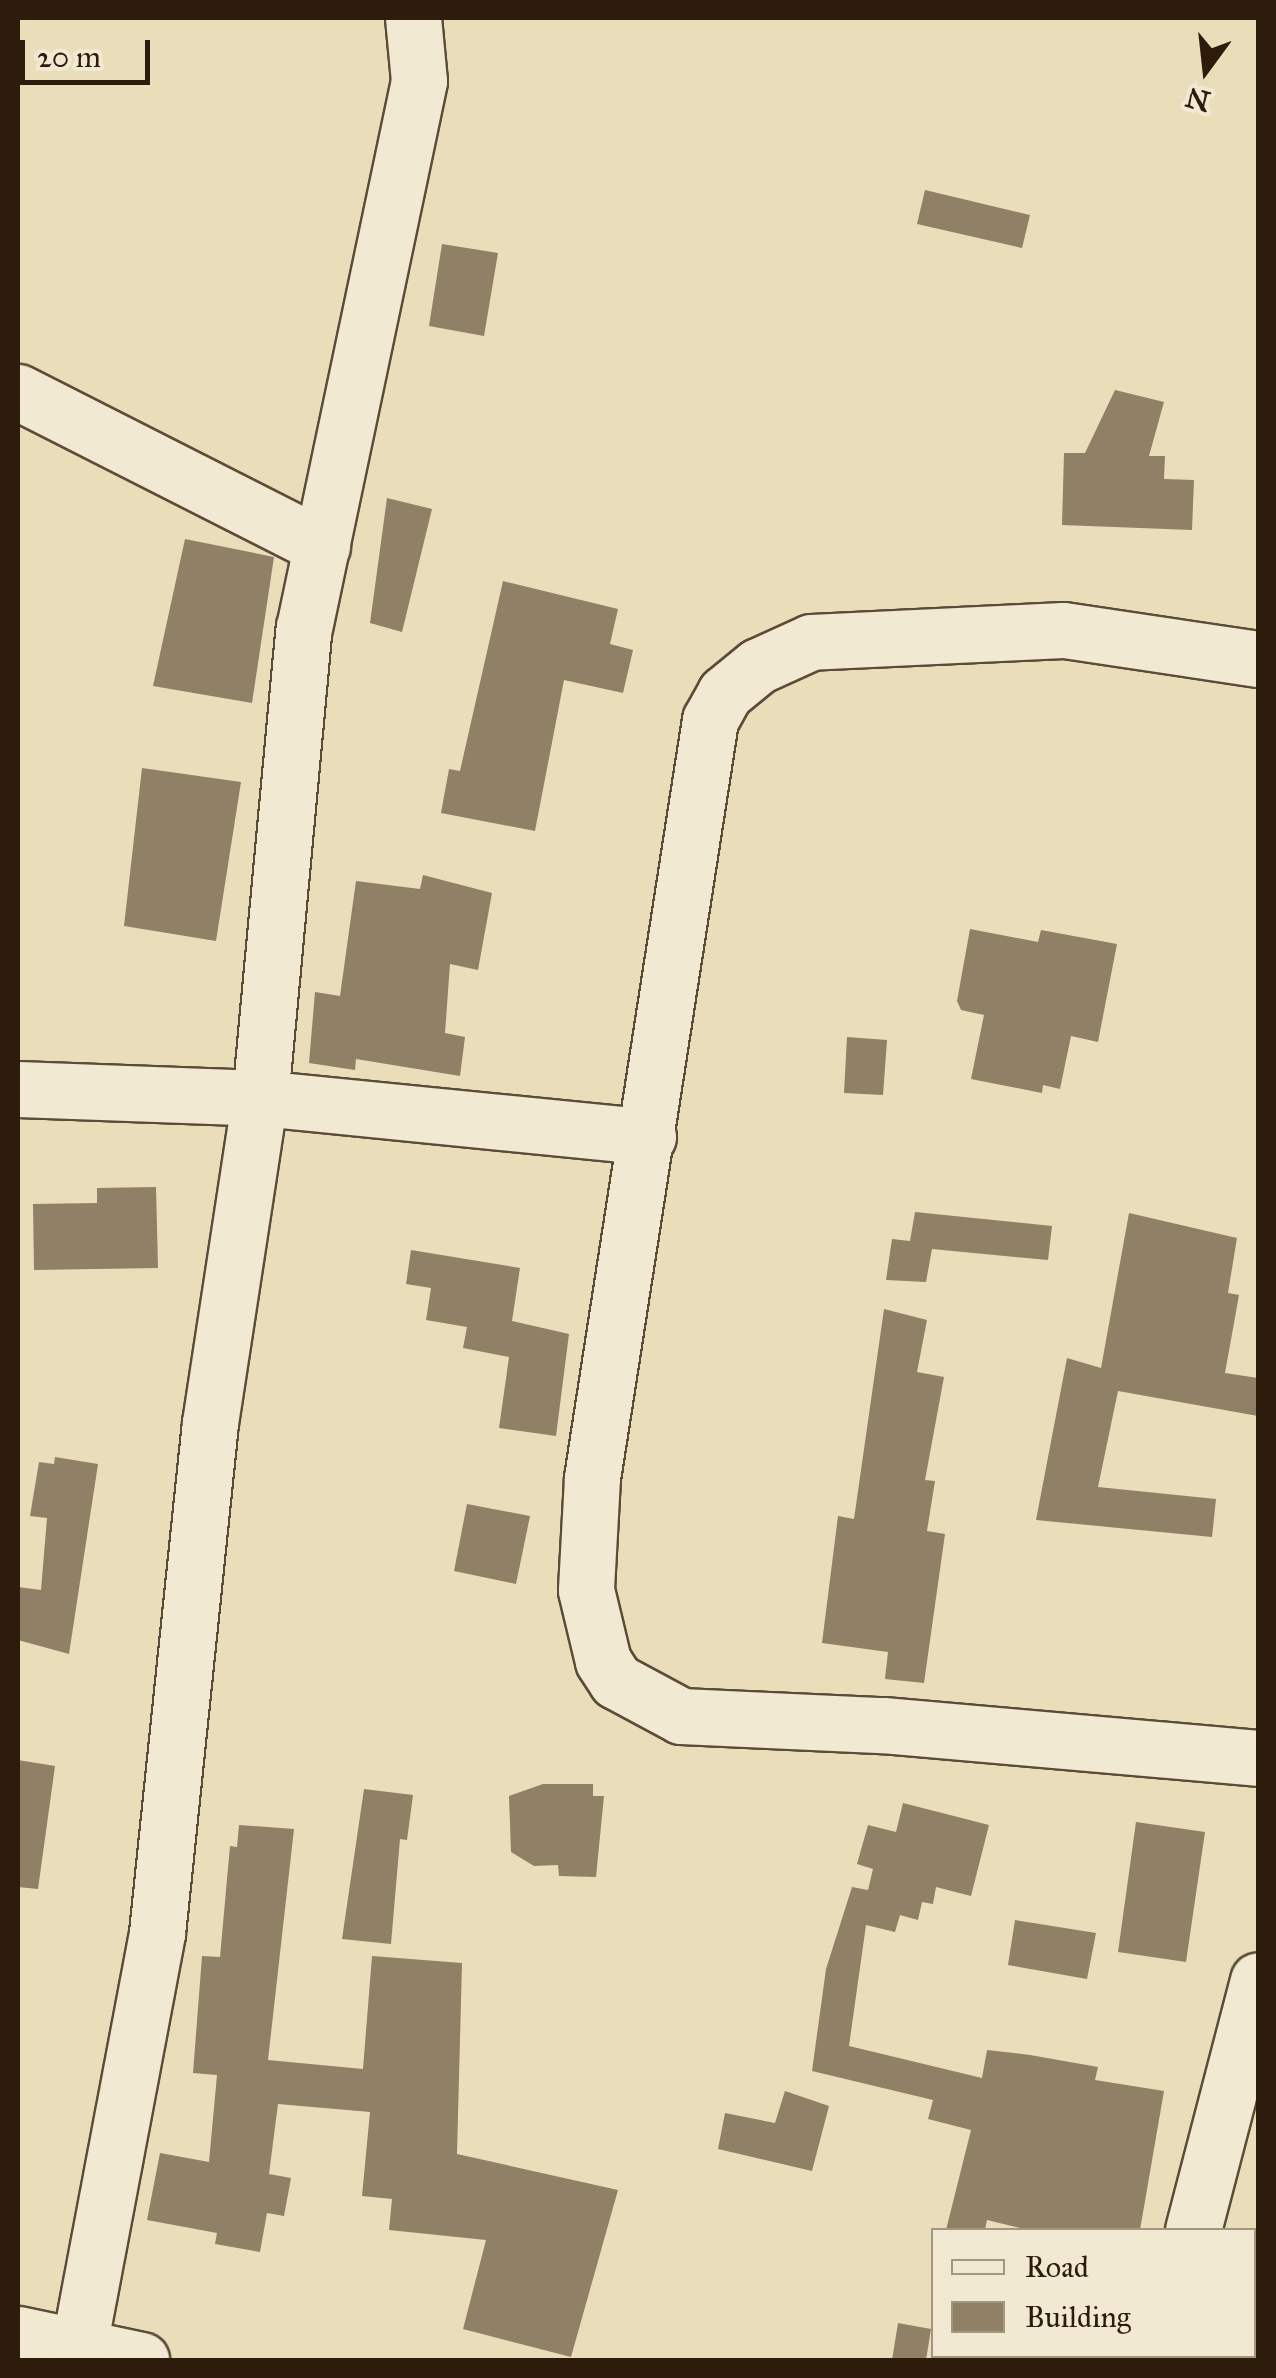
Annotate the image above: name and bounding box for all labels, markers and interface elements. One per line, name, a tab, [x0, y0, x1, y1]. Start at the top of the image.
scale bar	[25, 20, 155, 82]
north arrow	[1156, 20, 1256, 120]
text: 20 m	[37, 39, 101, 75]
text: N	[1182, 79, 1214, 119]
legend	[931, 2228, 1256, 2358]
text: Road	[1025, 2249, 1089, 2285]
text: Building	[1025, 2299, 1131, 2335]

